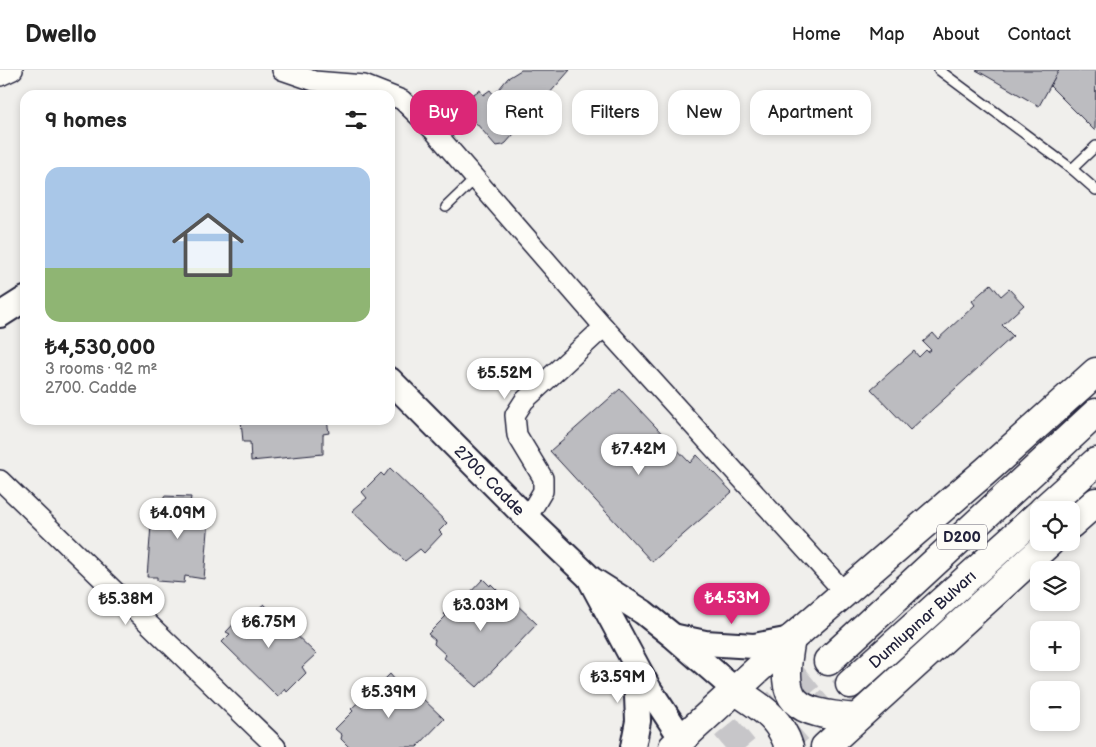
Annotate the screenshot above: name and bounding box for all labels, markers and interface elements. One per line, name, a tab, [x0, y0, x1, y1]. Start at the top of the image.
text: Dwello	[25, 20, 97, 49]
text: Home	[792, 24, 841, 45]
text: Map	[869, 24, 905, 45]
text: About	[933, 24, 980, 45]
text: Contact	[1008, 24, 1071, 45]
chip: Buy	[410, 90, 477, 135]
chip: Rent	[487, 90, 562, 135]
chip: Filters	[572, 90, 658, 135]
chip: New	[668, 90, 740, 135]
chip: Apartment	[750, 90, 871, 135]
icon: filters	[342, 106, 370, 134]
text: 9 homes	[45, 108, 127, 133]
icon: home	[163, 200, 253, 290]
text: ₺4,530,000	[45, 335, 155, 360]
pin: ₺5.52M	[464, 358, 546, 400]
text: 3 rooms · 92 m²	[45, 360, 158, 379]
text: ₺5.52M	[478, 364, 532, 383]
text: 2700. Cadde	[45, 379, 137, 398]
pin: ₺7.42M	[598, 434, 680, 476]
text: ₺7.42M	[612, 440, 666, 459]
street label: 2700. Cadde	[450, 442, 528, 521]
pin: ₺4.09M	[137, 498, 219, 540]
map controls	[1030, 501, 1080, 731]
button: locate	[1030, 501, 1080, 551]
text: ₺4.09M	[150, 504, 206, 523]
road number: D200	[937, 524, 987, 550]
button: layers	[1030, 561, 1080, 611]
street label: Dumlupınar Bulvarı	[866, 567, 980, 673]
pin: ₺4.53M	[691, 582, 773, 625]
pin: ₺5.38M	[85, 584, 167, 626]
text: ₺4.53M	[705, 589, 759, 608]
text: ₺5.38M	[99, 590, 153, 609]
pin: ₺3.03M	[440, 590, 522, 632]
text: ₺3.03M	[453, 596, 509, 615]
pin: ₺6.75M	[228, 606, 310, 649]
text: ₺6.75M	[242, 613, 296, 632]
button: +	[1030, 621, 1080, 671]
pin: ₺3.59M	[577, 662, 659, 704]
text: ₺3.59M	[591, 668, 645, 687]
pin: ₺5.39M	[348, 676, 430, 719]
button: −	[1030, 681, 1080, 731]
text: ₺5.39M	[362, 683, 416, 702]

